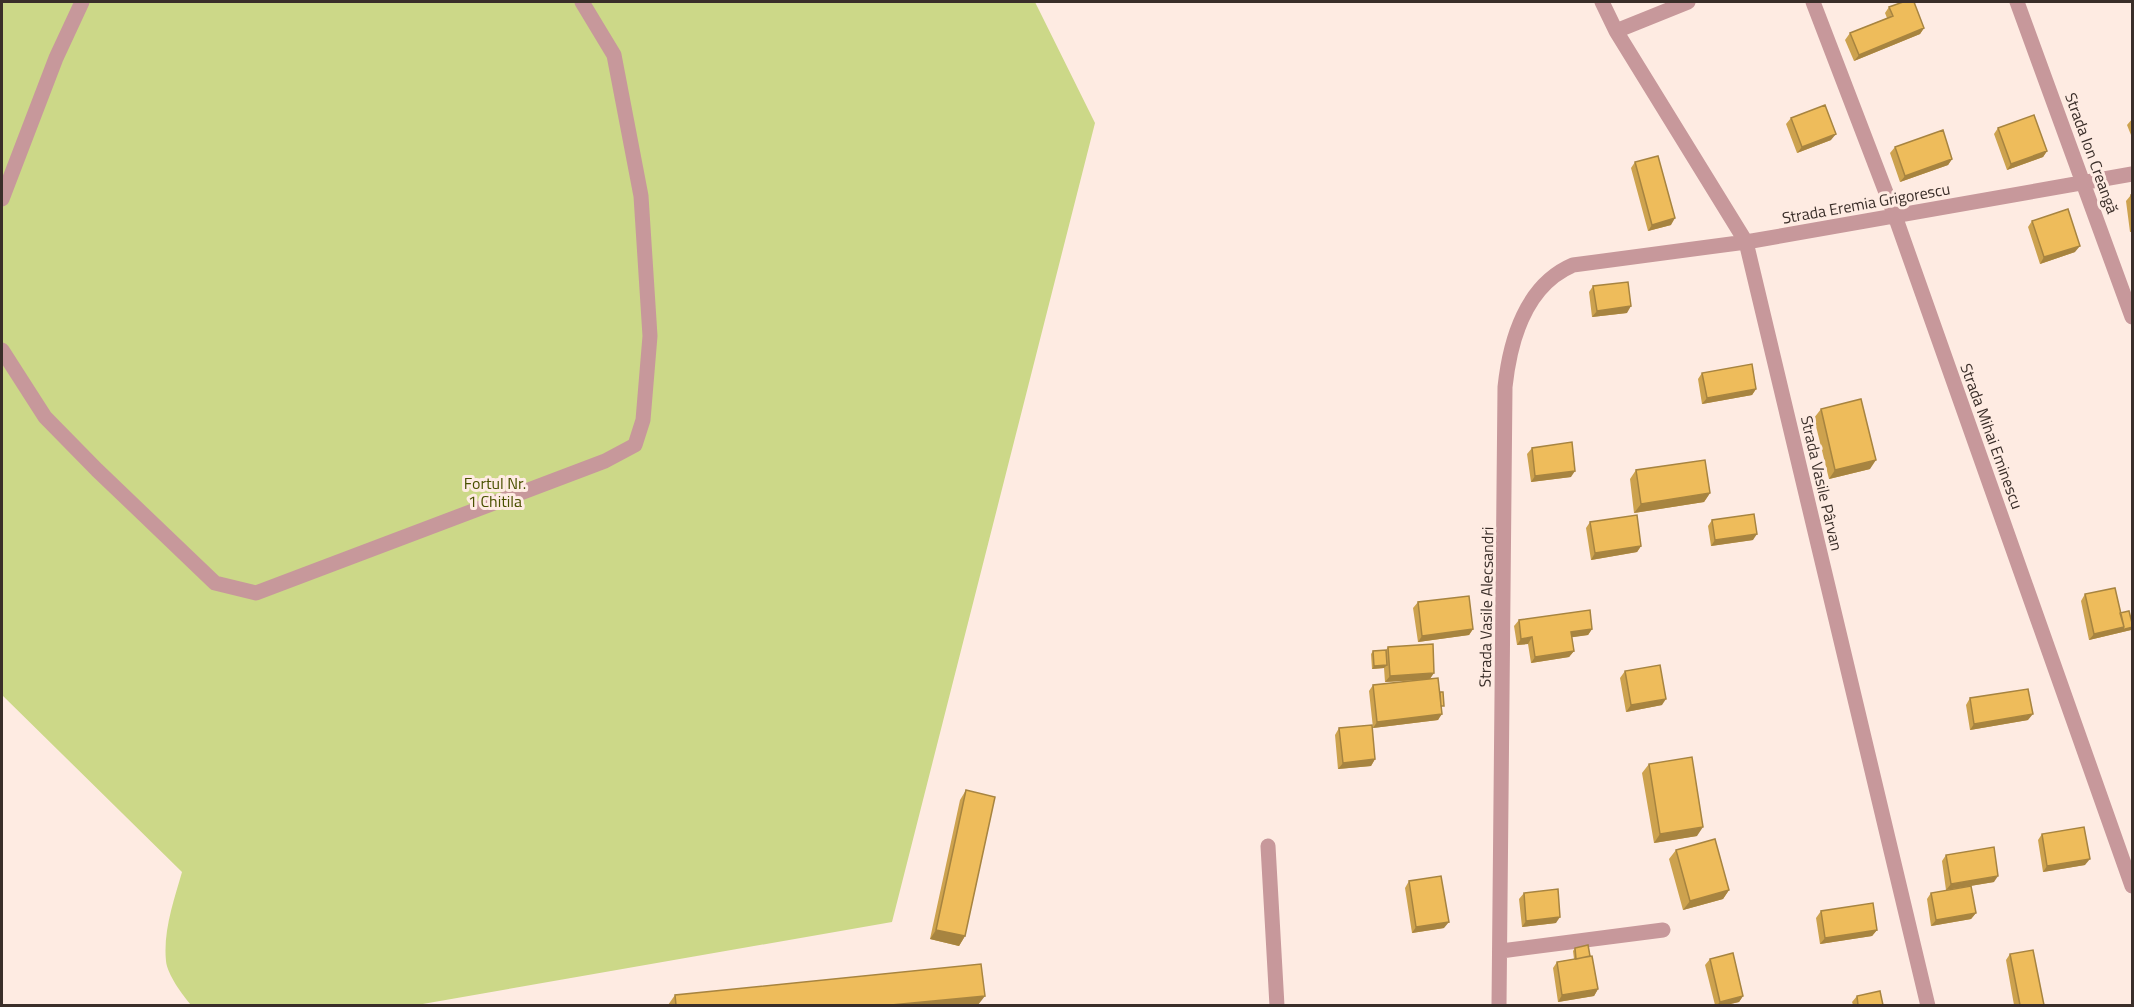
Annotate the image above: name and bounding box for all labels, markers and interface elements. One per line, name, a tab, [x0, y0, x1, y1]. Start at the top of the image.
street label: Strada Ion Creangă	[2059, 89, 2125, 217]
street label: Strada Eremia Grigorescu	[1780, 176, 1952, 230]
street label: Strada Mihai Eminescu	[1954, 360, 2030, 512]
street label: Strada Vasile Pârvan	[1795, 413, 1849, 553]
park label: Fortul Nr. 1 Chitila	[464, 471, 526, 513]
street label: Strada Vasile Alecsandri	[1473, 526, 1499, 688]

